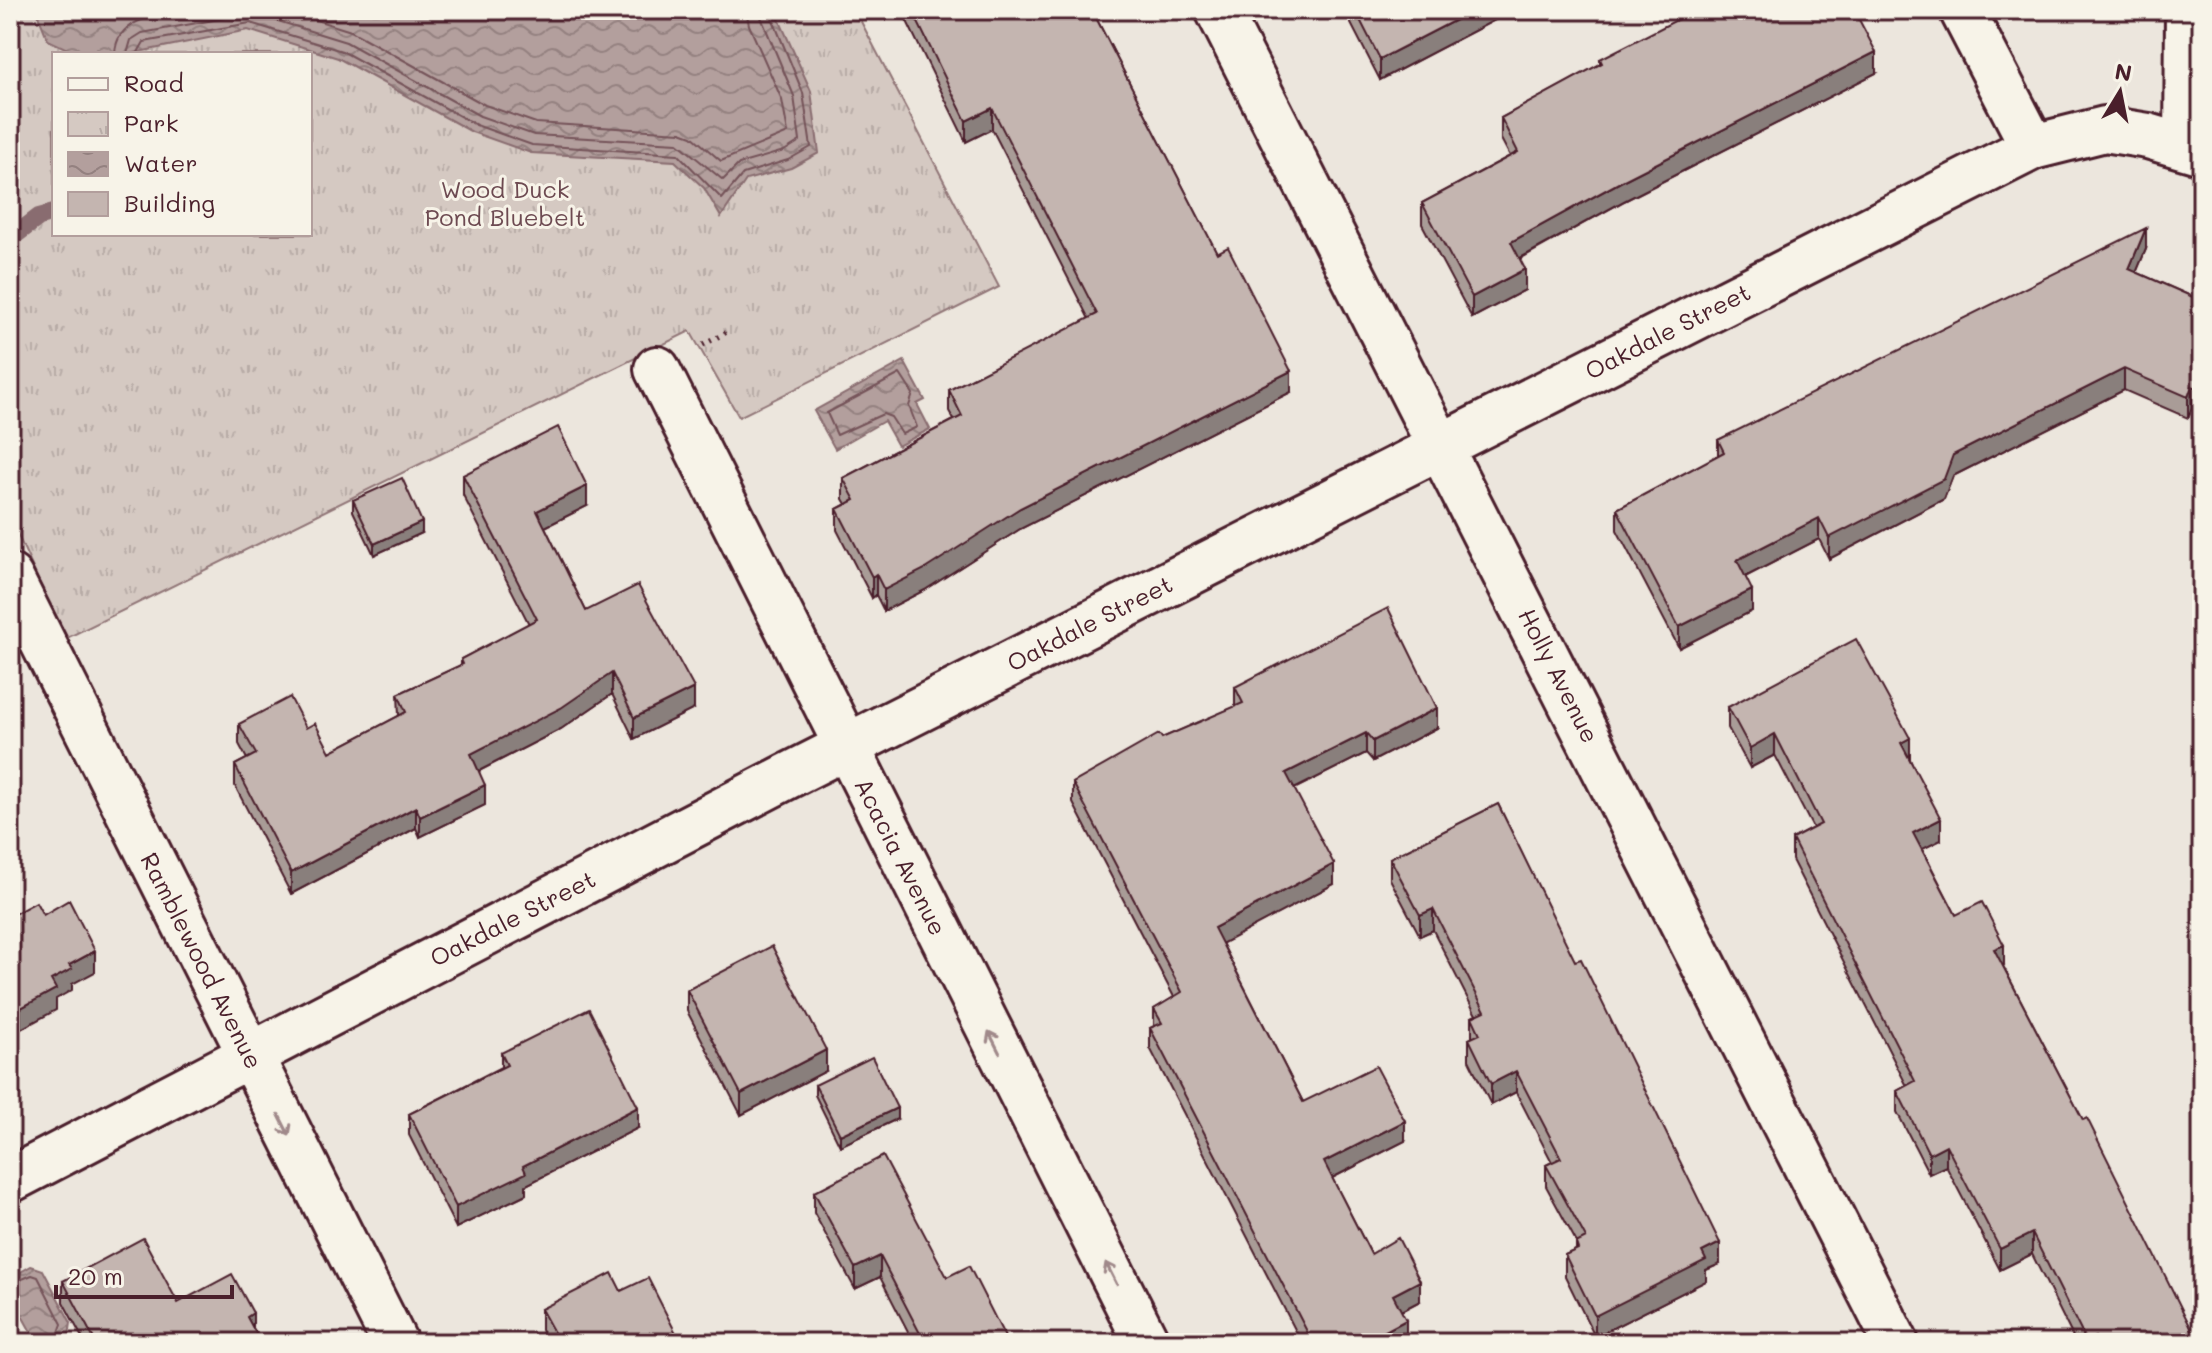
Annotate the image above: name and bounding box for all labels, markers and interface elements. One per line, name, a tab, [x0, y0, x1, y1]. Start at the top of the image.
legend	[52, 52, 312, 236]
north arrow	[2080, 52, 2160, 132]
text: N	[2113, 56, 2134, 88]
text: Road	[124, 67, 184, 98]
text: Park	[124, 107, 178, 138]
text: Water	[124, 147, 198, 178]
park label: Wood Duck Pond Bluebelt	[425, 173, 585, 232]
text: Building	[124, 187, 215, 218]
street label: Oakdale Street	[1579, 276, 1755, 386]
street label: Oakdale Street	[1001, 568, 1177, 678]
street label: Holly Avenue	[1512, 603, 1606, 748]
street label: Acacia Avenue	[848, 772, 954, 940]
street label: Ramblewood Avenue	[134, 847, 270, 1074]
street label: Oakdale Street	[424, 863, 600, 973]
one-way arrow	[985, 1030, 1001, 1054]
one-way arrow	[276, 1113, 292, 1137]
scale bar	[56, 1249, 232, 1299]
text: 20 m	[68, 1260, 123, 1291]
one-way arrow	[1103, 1262, 1119, 1286]

